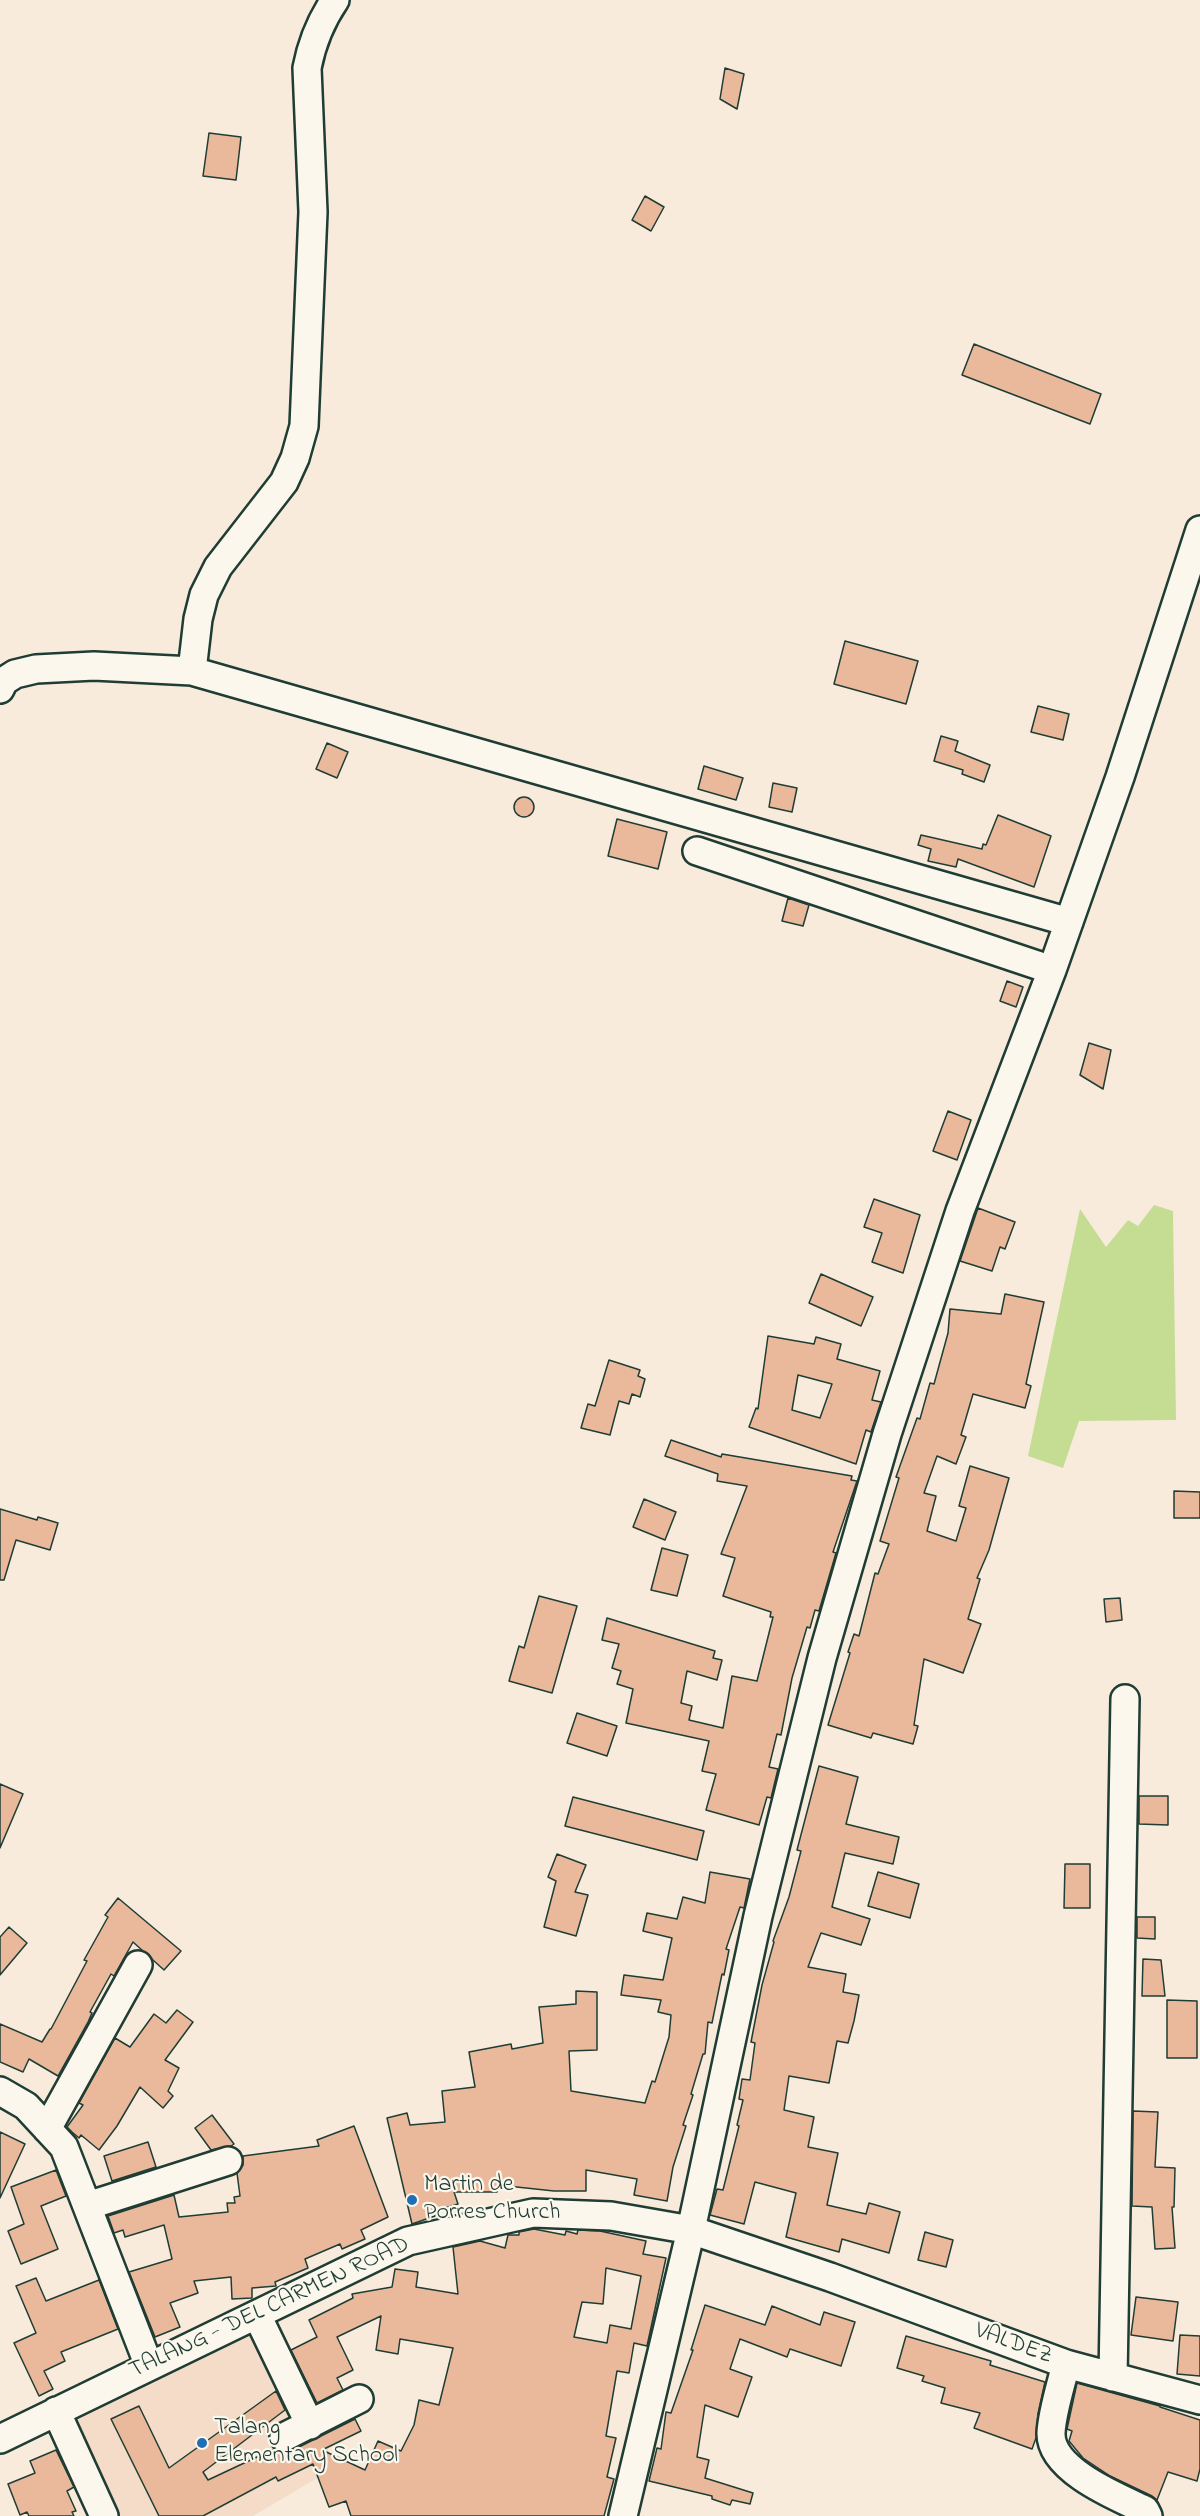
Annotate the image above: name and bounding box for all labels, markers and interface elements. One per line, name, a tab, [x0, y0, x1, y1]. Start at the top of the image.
place label: Martin de Porres Church	[424, 2172, 561, 2228]
marker: Martin de Porres Church	[405, 2193, 419, 2207]
street label: TALANG - DEL CARMEN ROAD	[125, 2231, 415, 2387]
street label: VALDEZ	[970, 2318, 1056, 2372]
place label: Talang Elementary School	[214, 2415, 398, 2471]
marker: Talang Elementary School	[195, 2436, 209, 2450]

